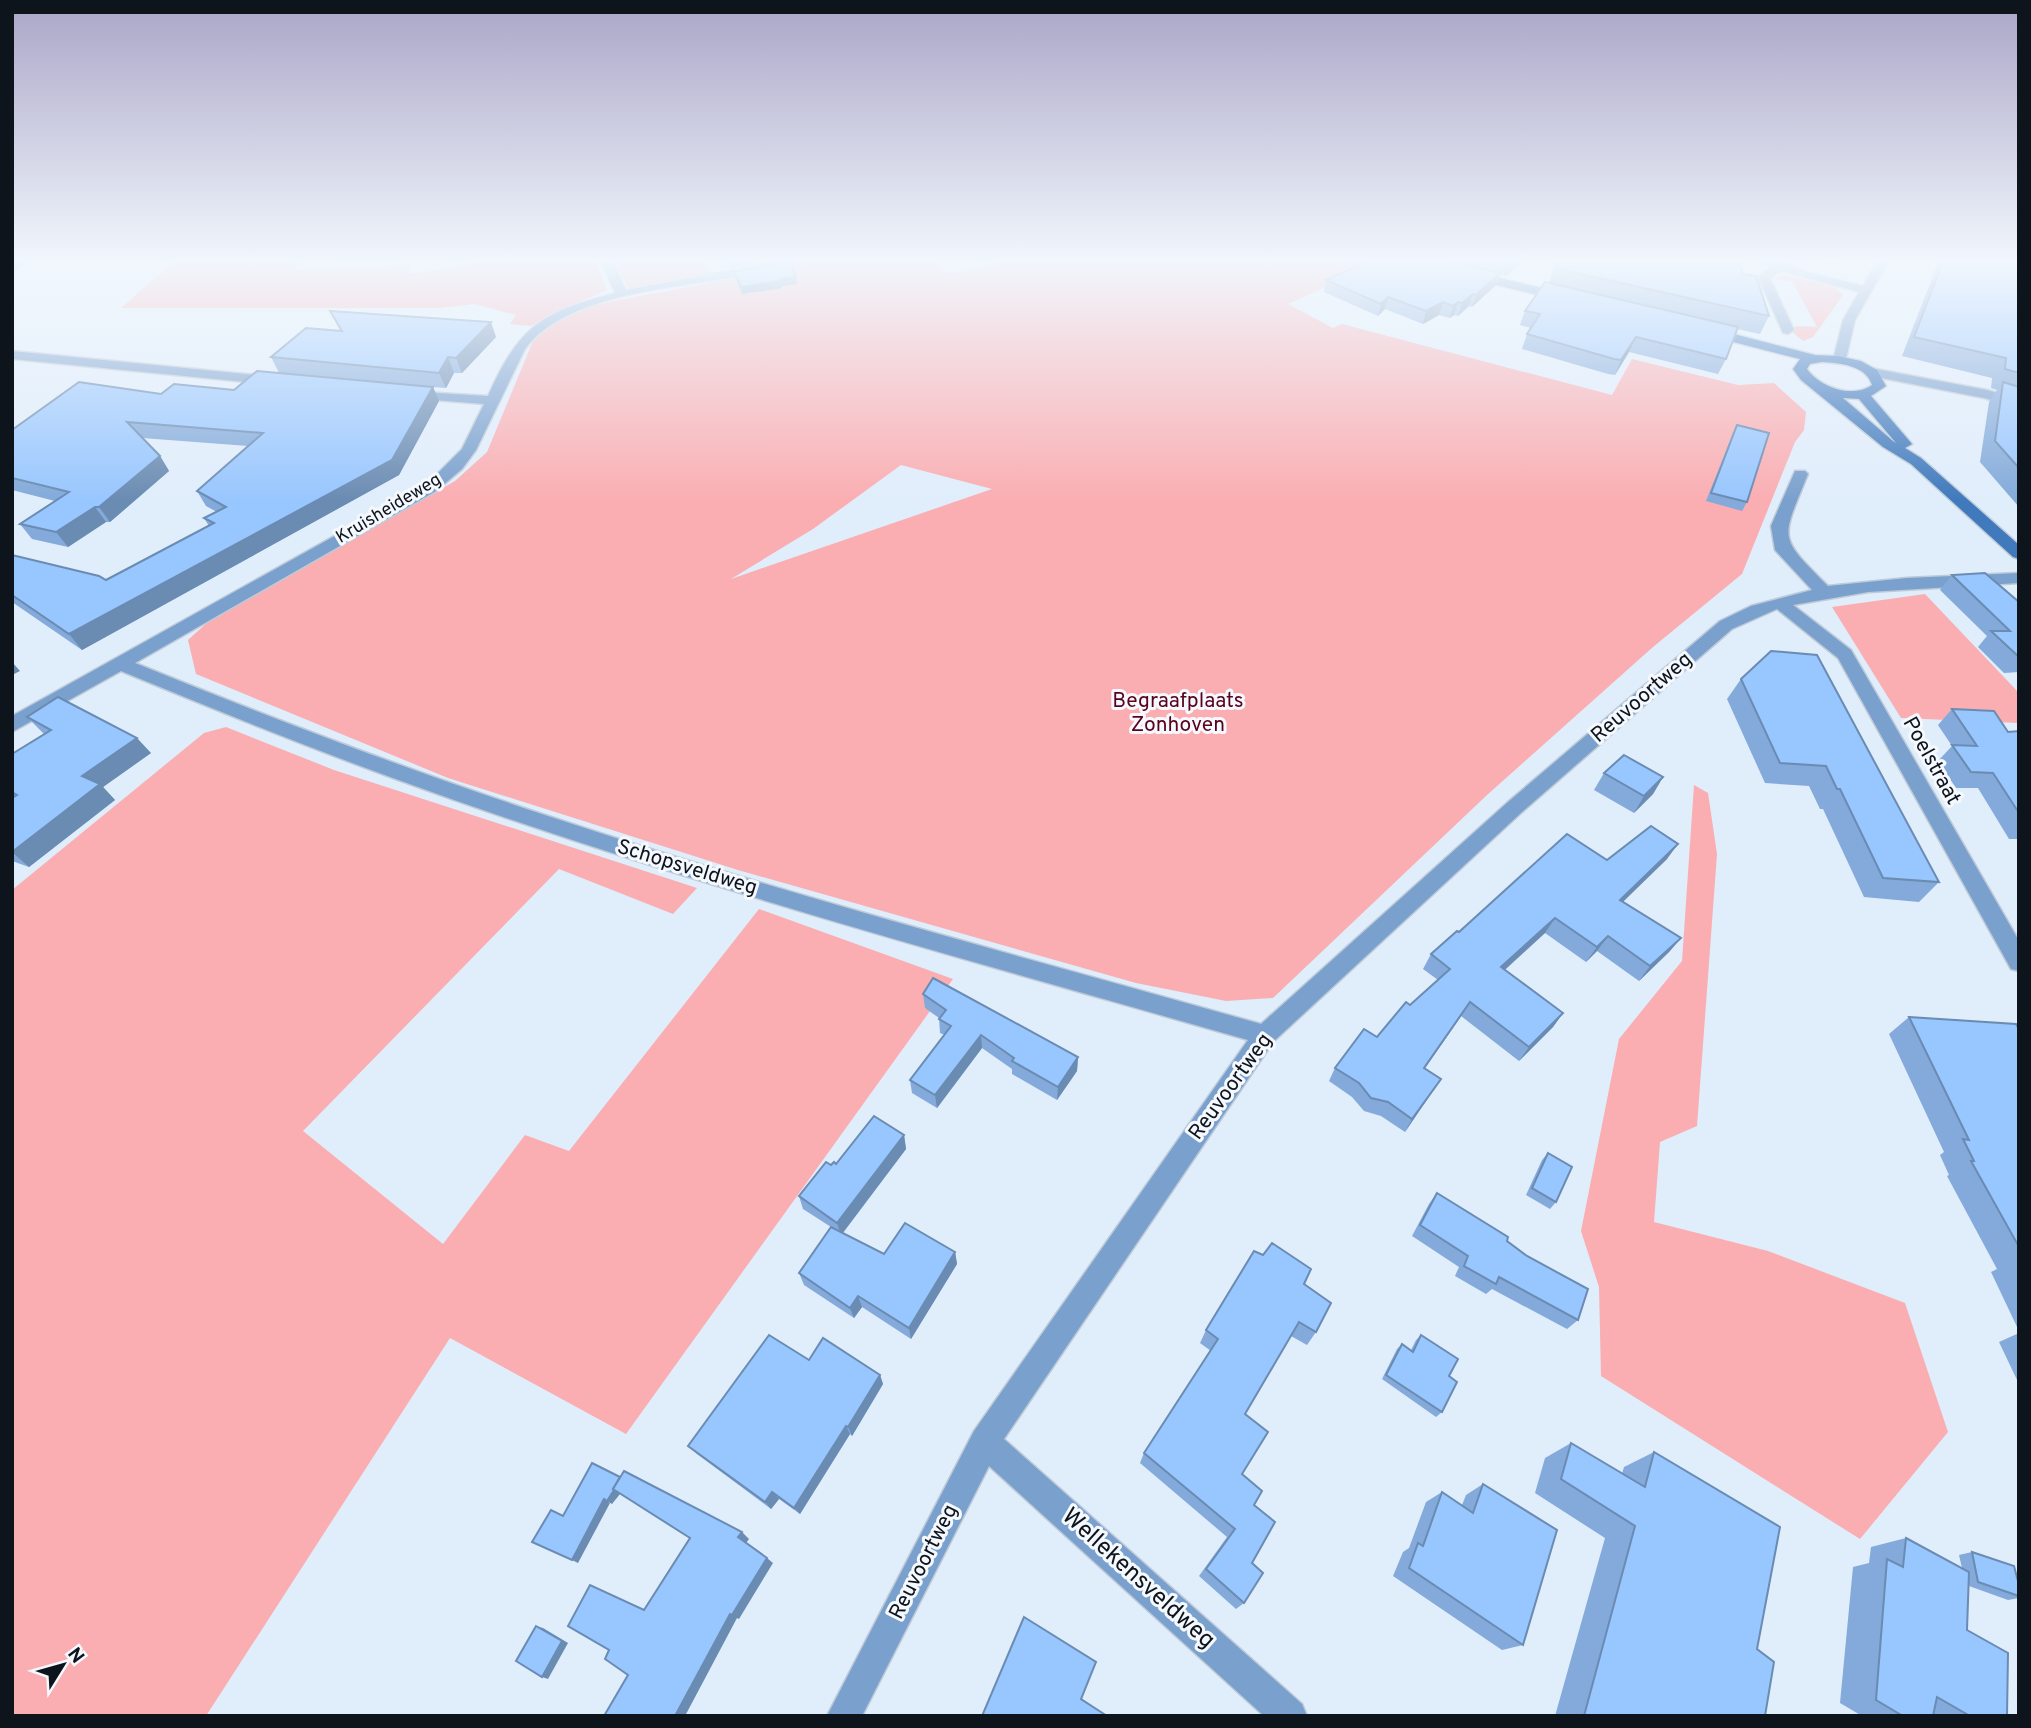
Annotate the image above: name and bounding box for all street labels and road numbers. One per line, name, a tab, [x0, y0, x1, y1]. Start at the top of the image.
street label: Kruisheideweg	[332, 469, 446, 549]
street label: Reuvoortweg	[1586, 647, 1698, 749]
street label: Poelstraat	[1896, 712, 1966, 810]
street label: Schopsveldweg	[614, 834, 760, 902]
street label: Reuvoortweg	[1183, 1028, 1279, 1146]
street label: Reuvoortweg	[883, 1500, 965, 1624]
street label: Wellekensveldweg	[1055, 1502, 1221, 1656]

